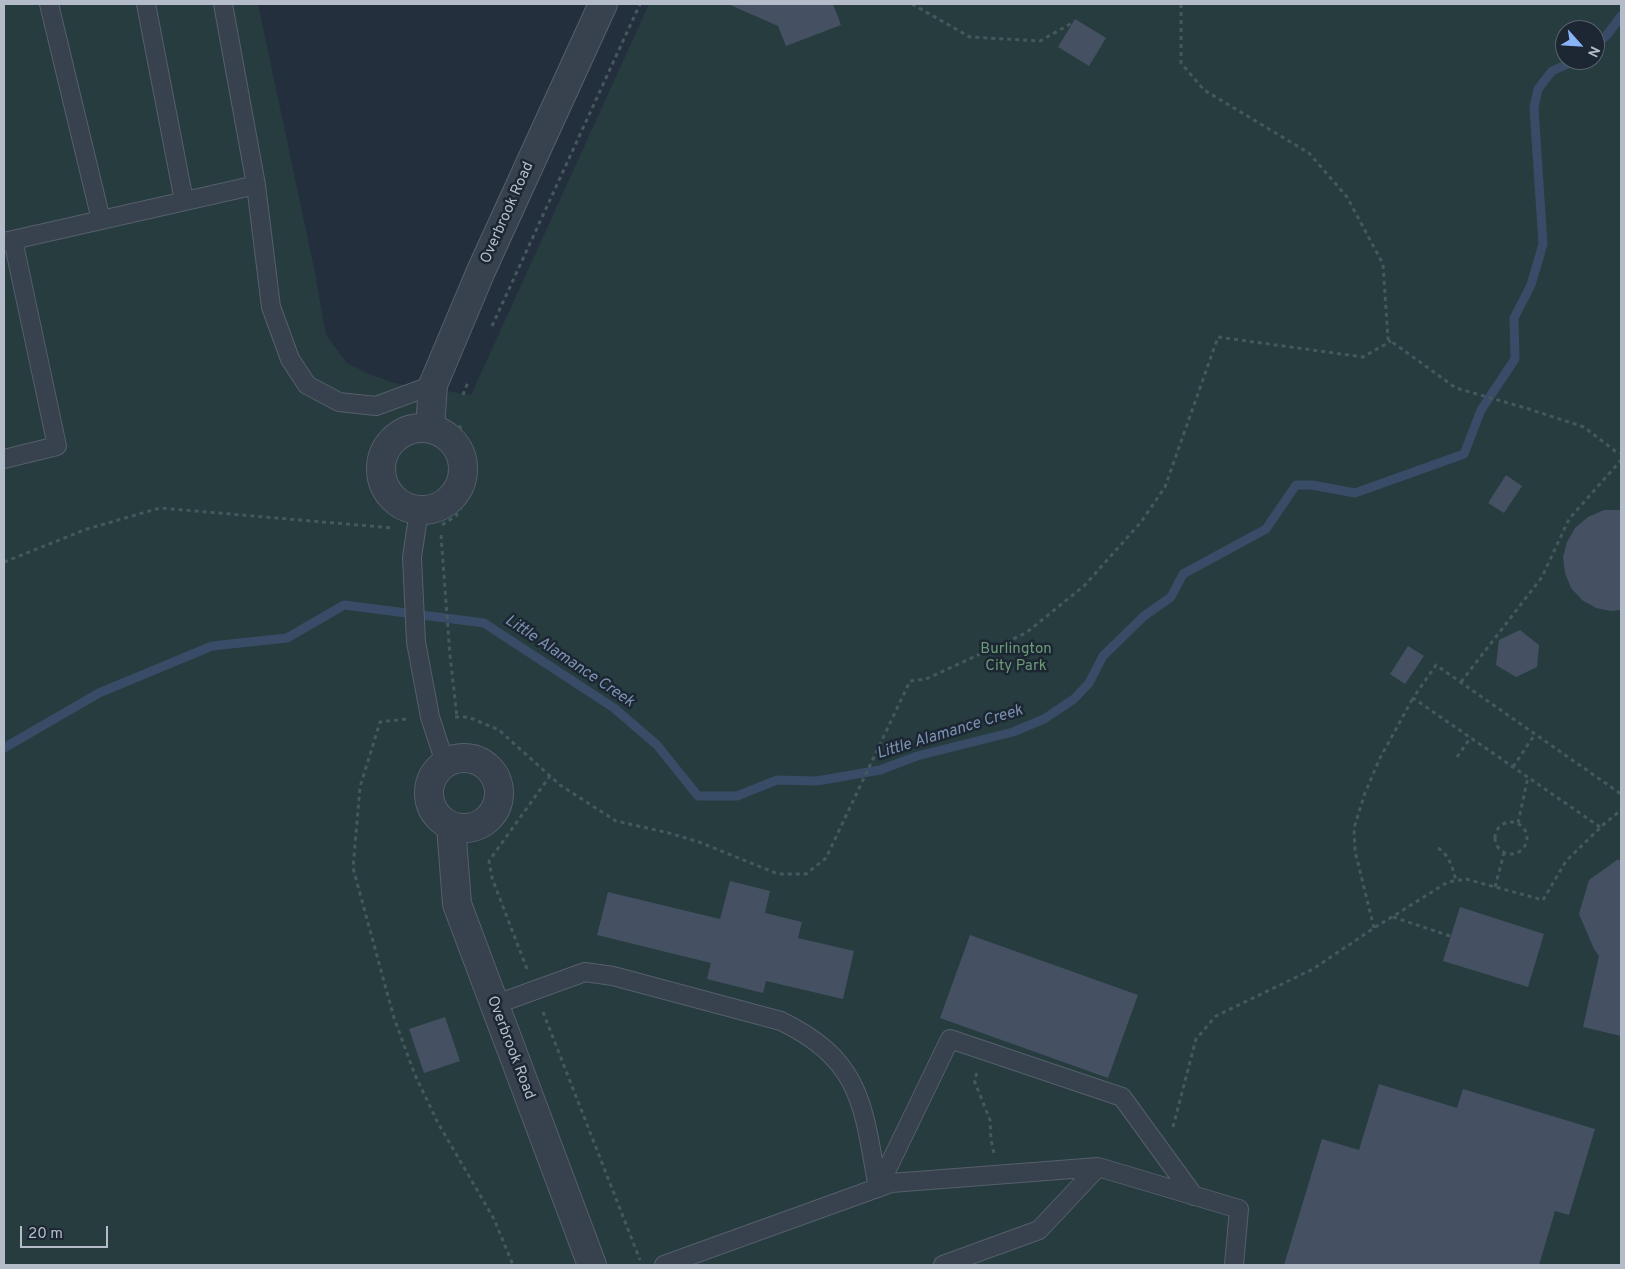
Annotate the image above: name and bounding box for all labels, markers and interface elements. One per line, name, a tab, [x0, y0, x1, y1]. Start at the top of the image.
north arrow	[1555, 20, 1605, 70]
text: N	[1583, 43, 1603, 60]
street label: Overbrook Road	[478, 159, 538, 267]
water label: Little Alamance Creek	[501, 612, 637, 712]
park label: Burlington City Park	[980, 641, 1052, 676]
water label: Little Alamance Creek	[875, 702, 1025, 764]
street label: Overbrook Road	[482, 994, 538, 1102]
scale bar	[22, 1216, 110, 1248]
text: 20 m	[28, 1225, 63, 1244]

